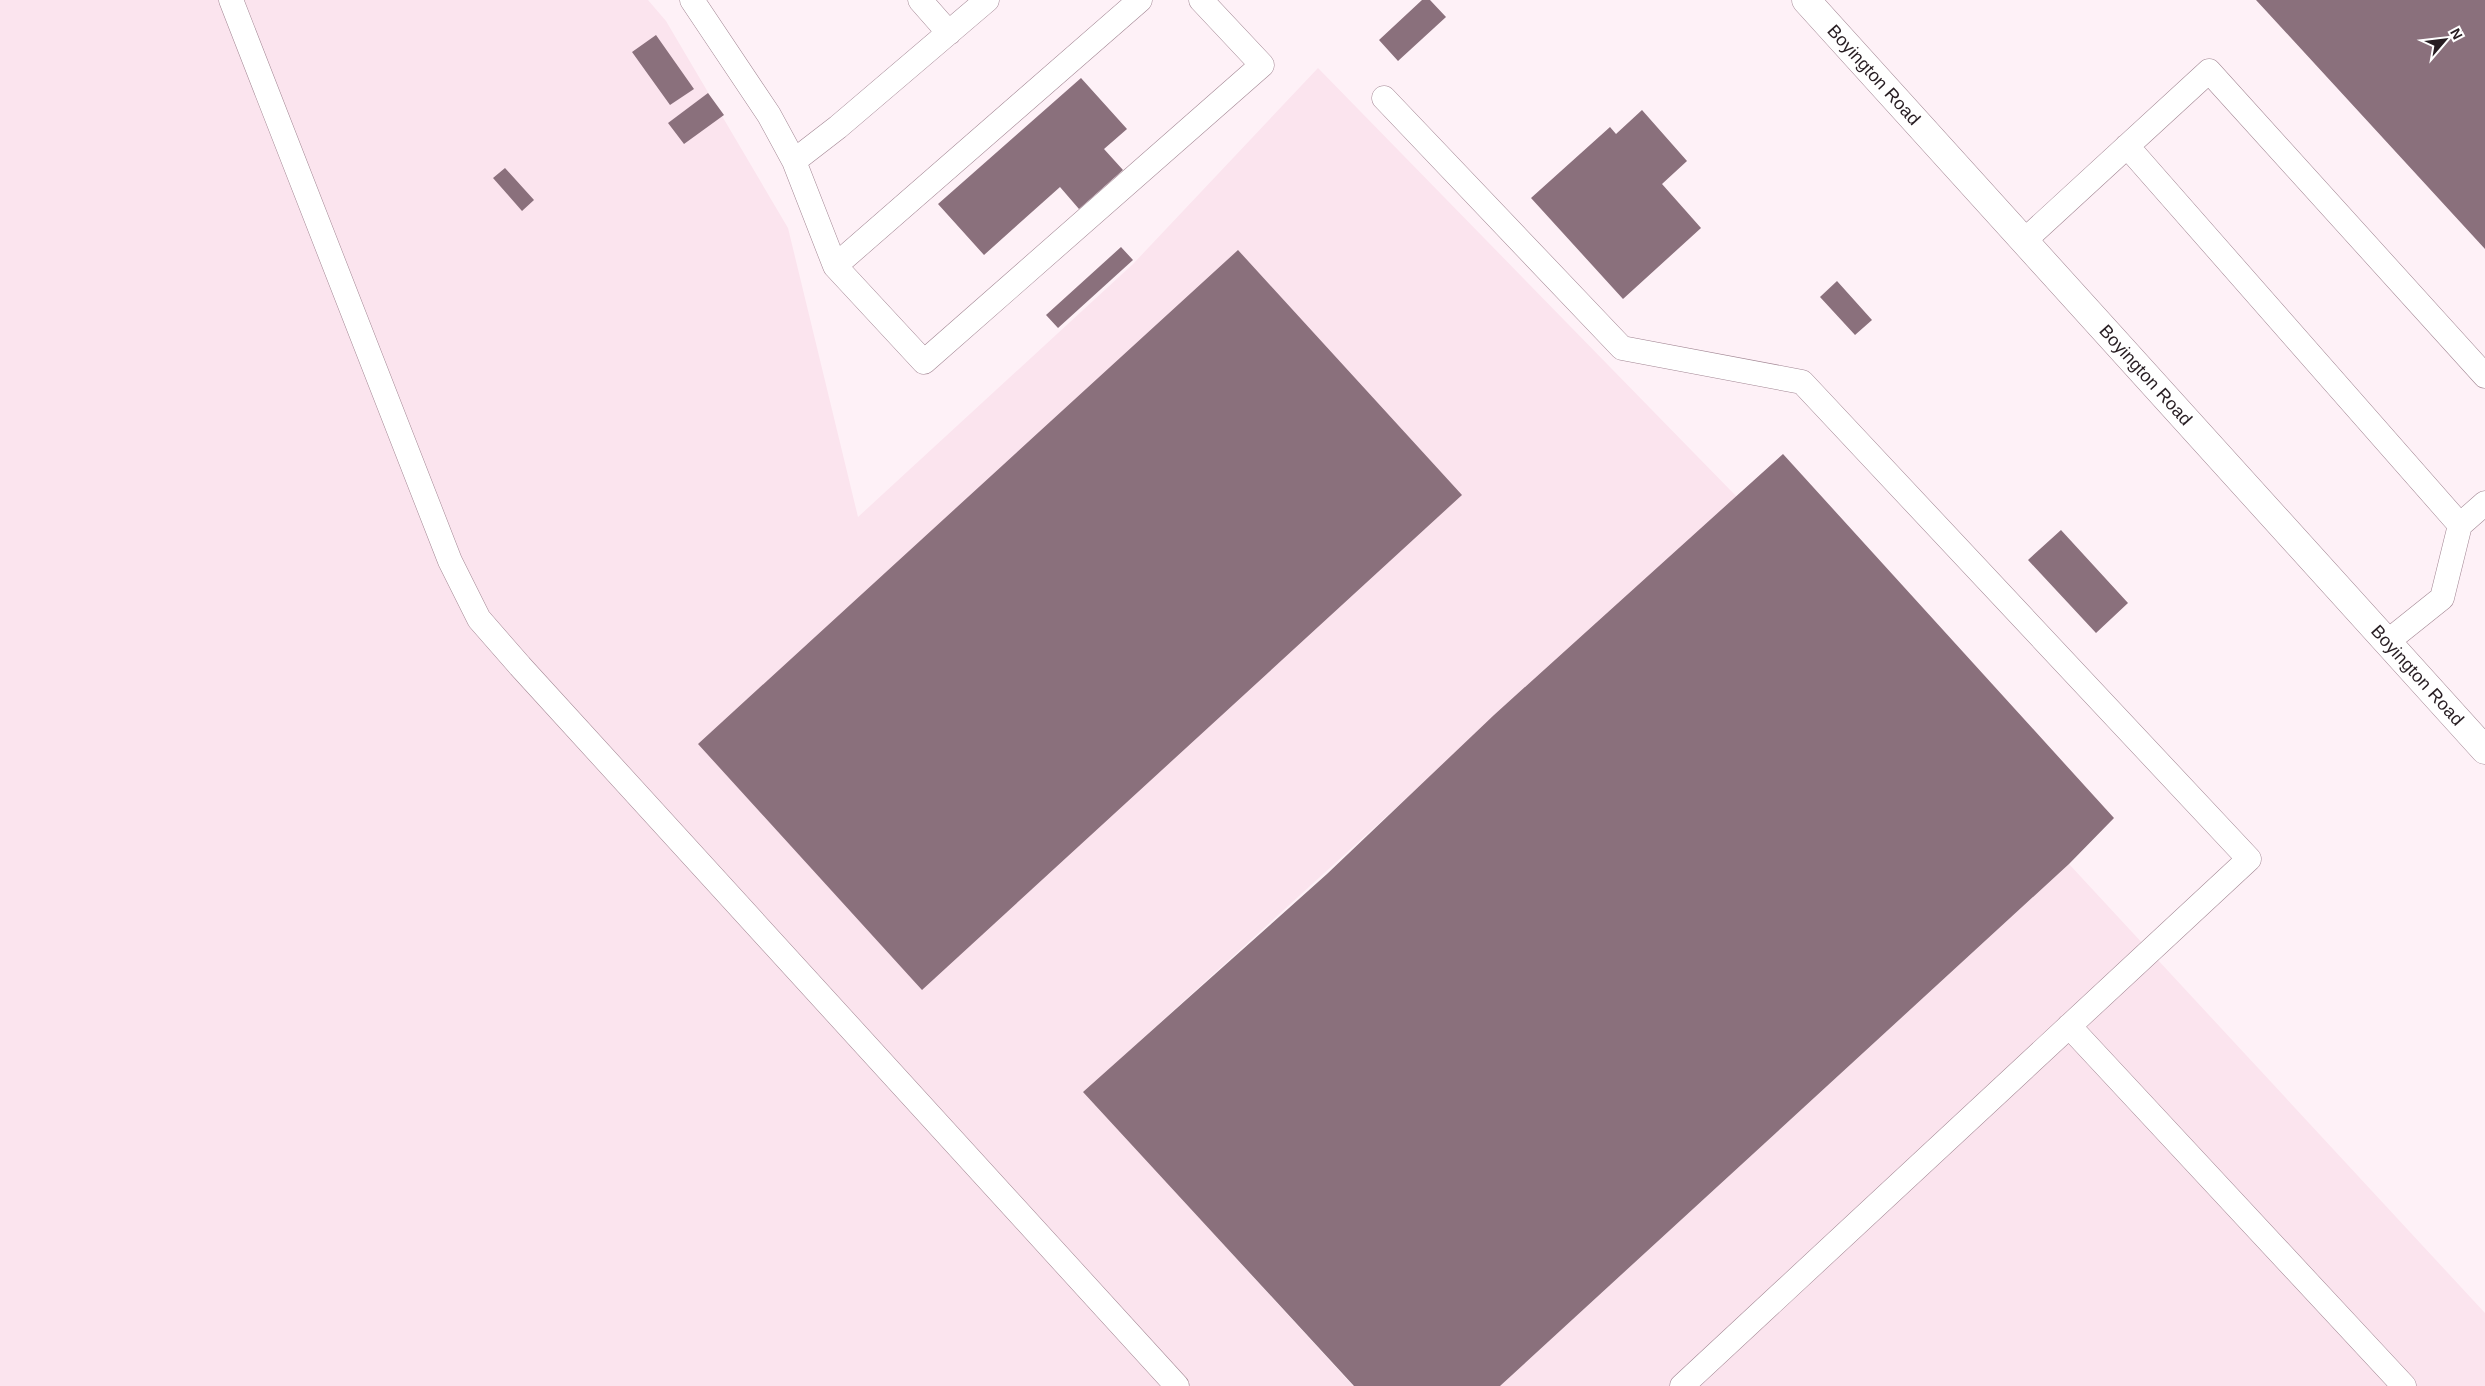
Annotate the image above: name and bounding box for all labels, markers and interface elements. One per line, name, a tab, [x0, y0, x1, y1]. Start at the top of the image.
north arrow	[2420, 15, 2470, 65]
street label: Boyington Road	[1823, 21, 1924, 129]
text: N	[2447, 26, 2466, 42]
street label: Boyington Road	[2095, 321, 2196, 429]
street label: Boyington Road	[2367, 621, 2468, 730]

